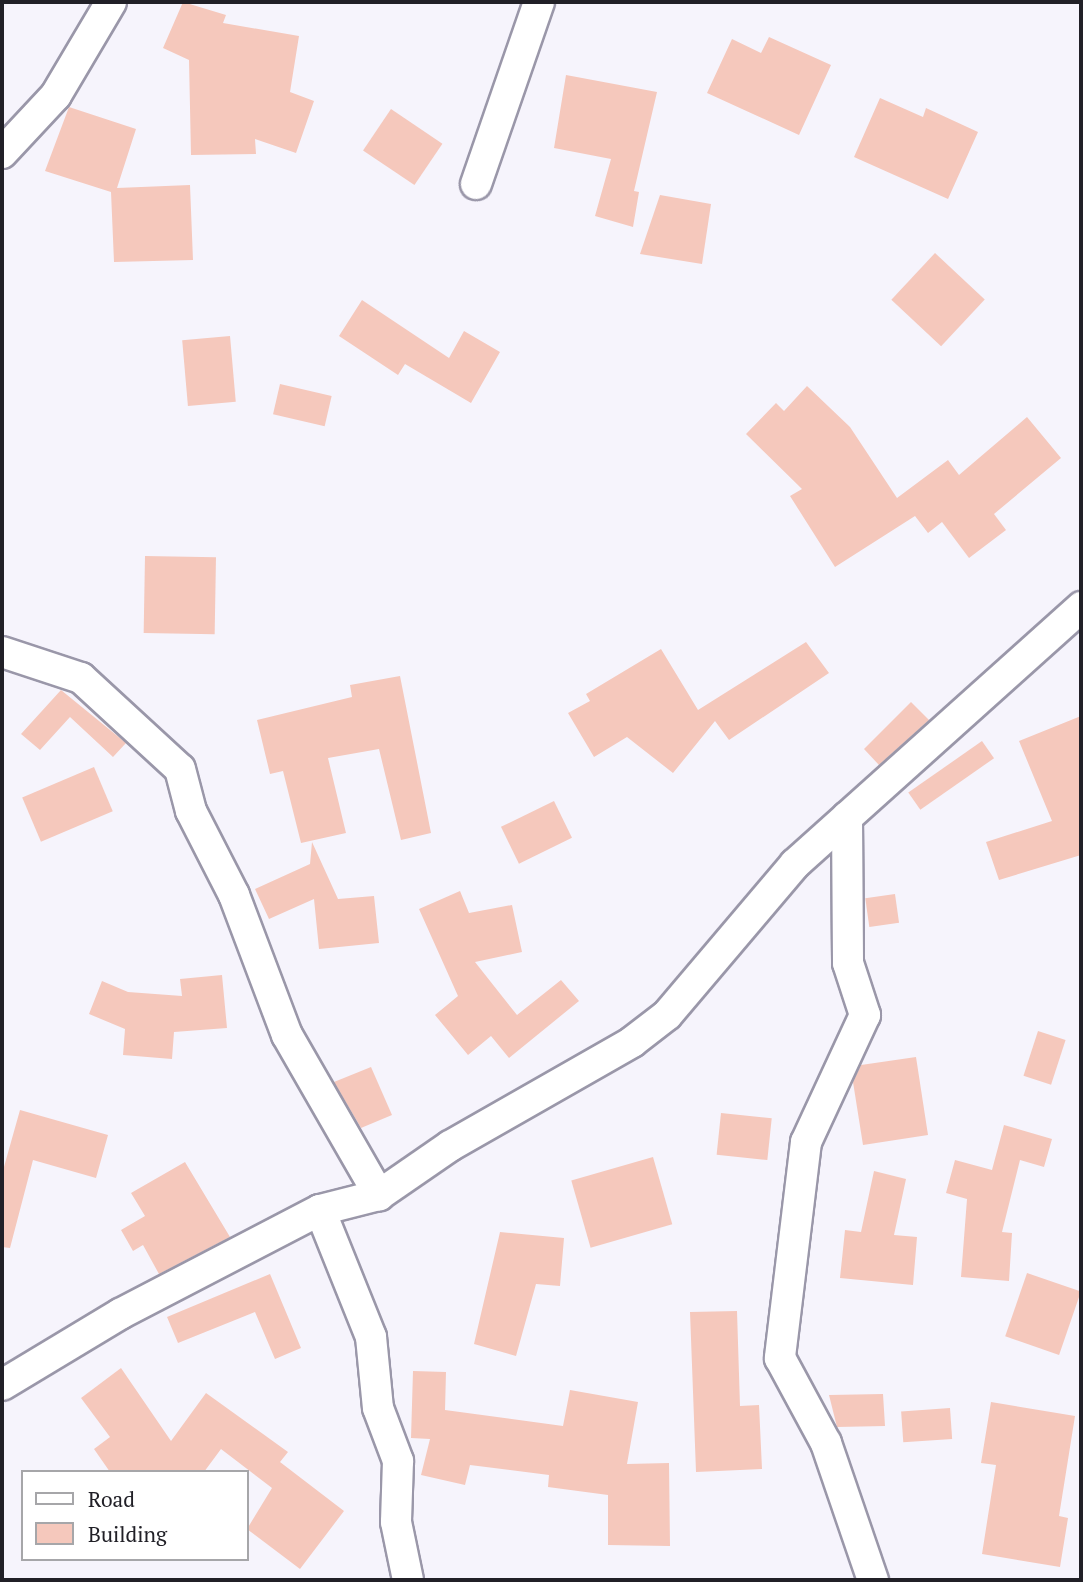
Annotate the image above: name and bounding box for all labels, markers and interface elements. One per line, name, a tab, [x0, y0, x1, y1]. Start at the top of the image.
legend	[21, 1470, 248, 1561]
text: Road	[88, 1485, 135, 1513]
text: Building	[88, 1520, 167, 1548]

